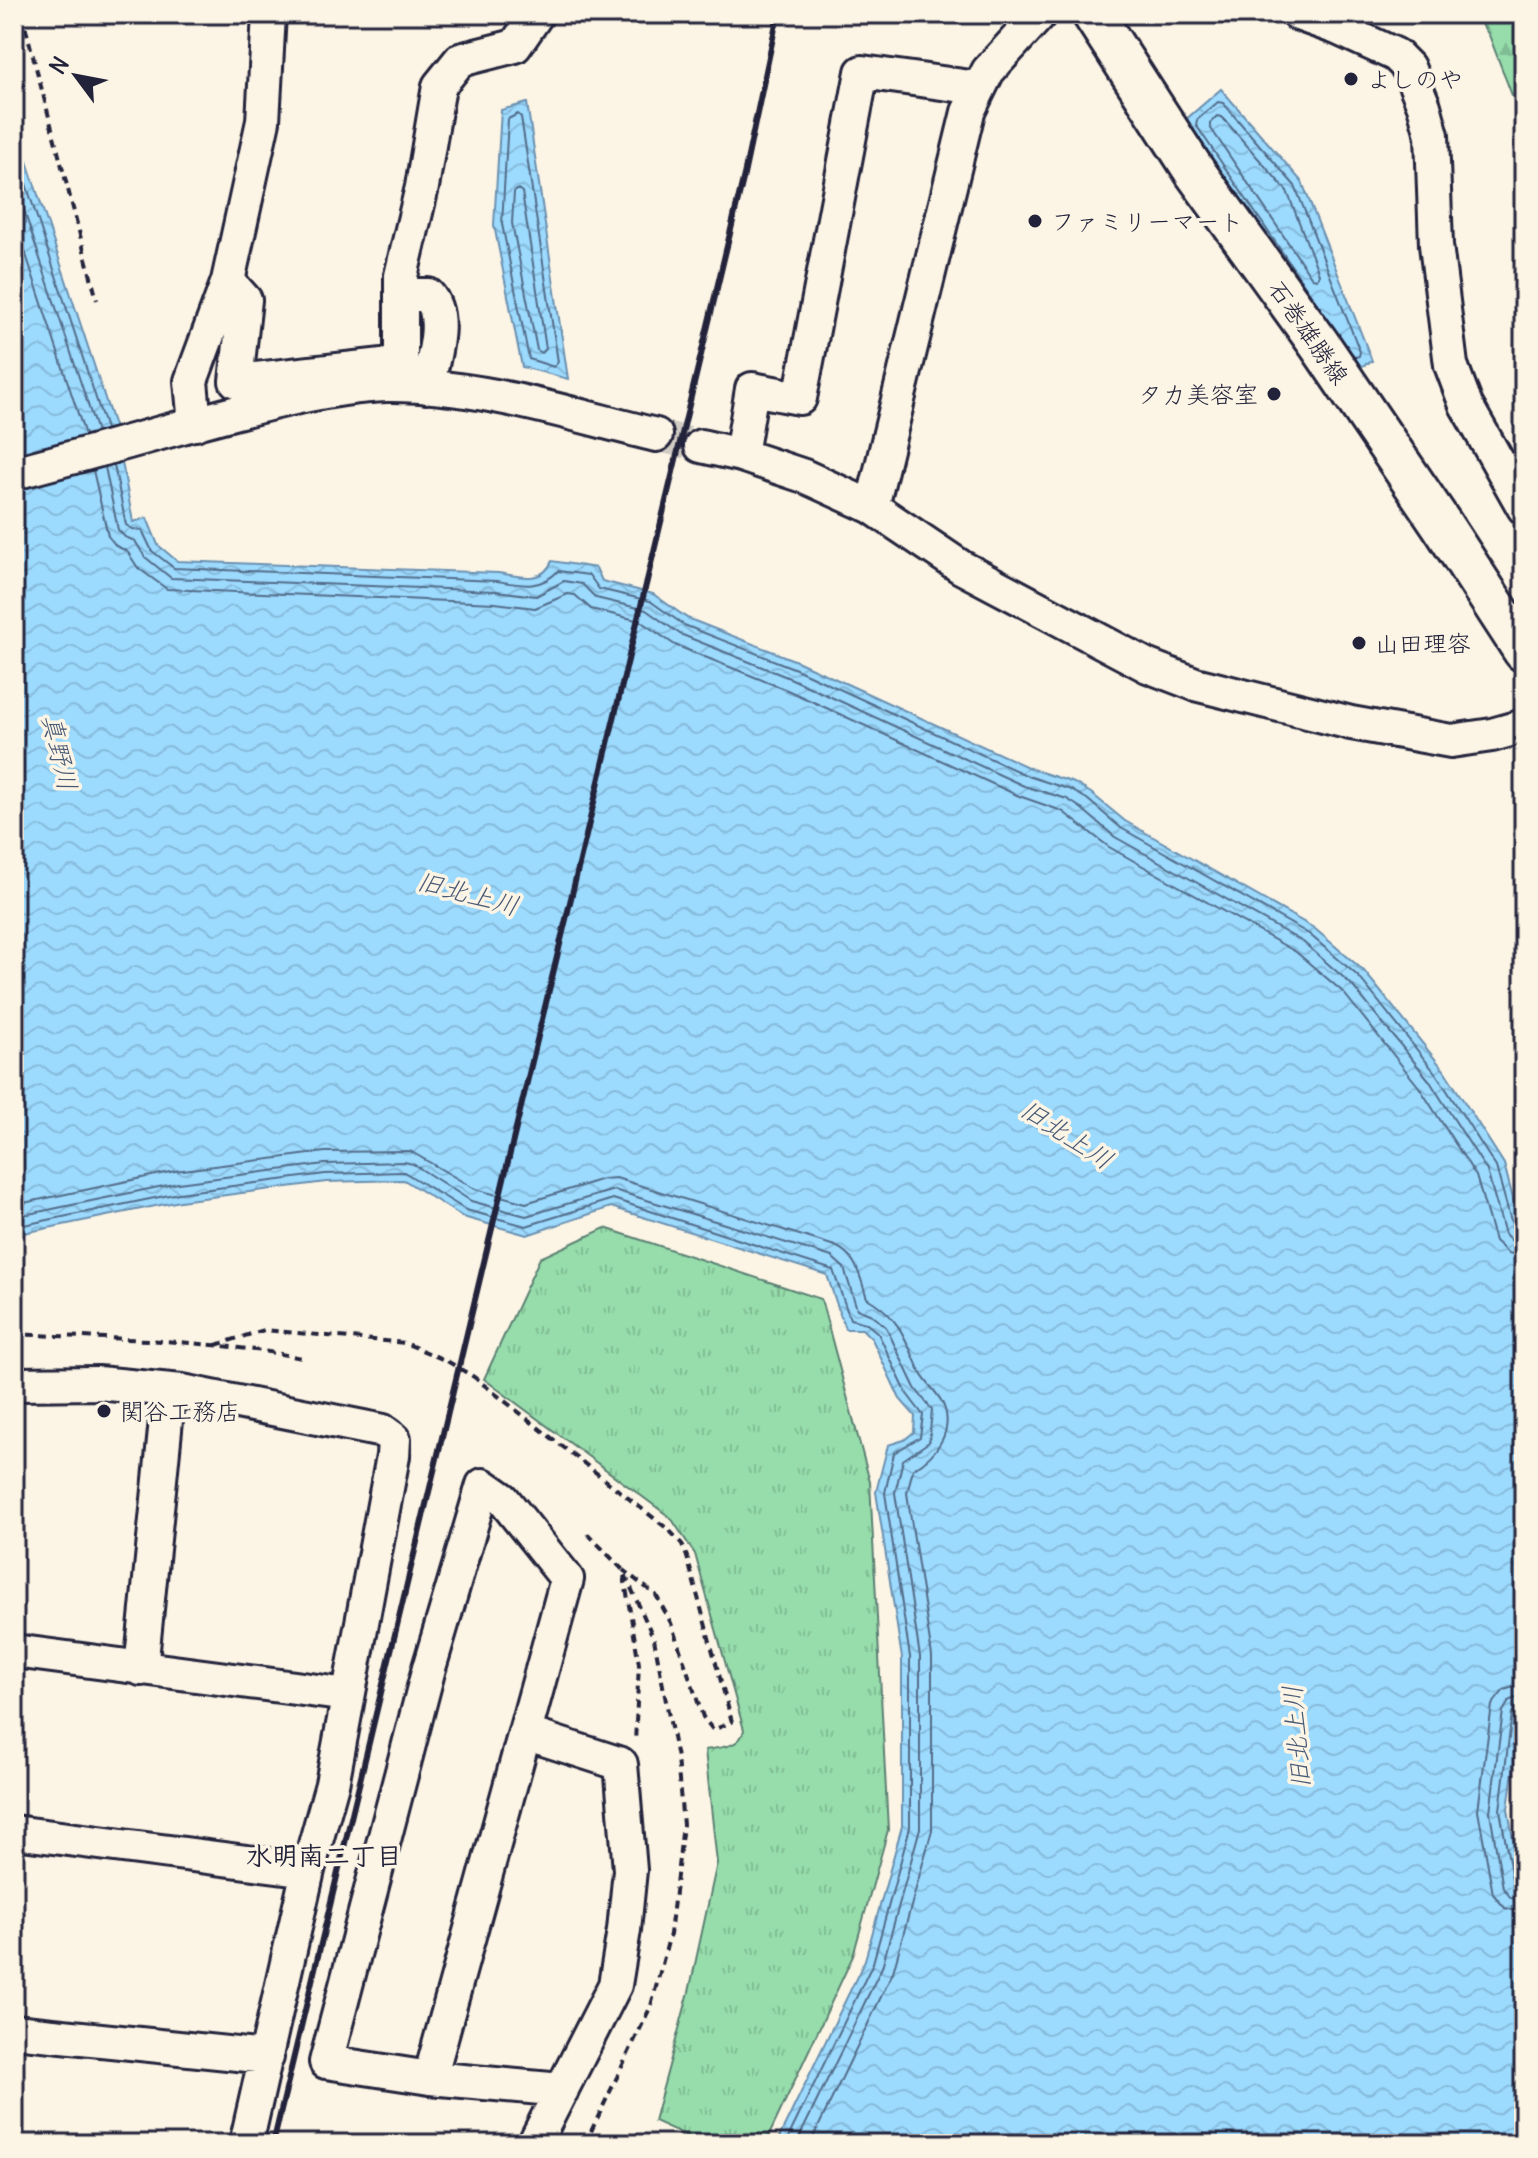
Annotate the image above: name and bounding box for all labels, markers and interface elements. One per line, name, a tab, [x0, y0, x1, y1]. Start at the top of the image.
north arrow	[36, 36, 116, 116]
text: N	[43, 52, 75, 79]
place label: よしのや	[1367, 64, 1463, 94]
marker: よしのや	[1342, 70, 1360, 88]
place label: ファミリーマート	[1051, 206, 1243, 236]
marker: ファミリーマート	[1026, 212, 1044, 230]
street label: 石巻雄勝線	[1262, 274, 1356, 390]
place label: タカ美容室	[1138, 379, 1258, 409]
marker: タカ美容室	[1265, 385, 1283, 403]
place label: 山田理容	[1375, 628, 1471, 658]
marker: 山田理容	[1350, 634, 1368, 652]
water label: 真野川	[35, 710, 85, 794]
water label: 旧北上川	[413, 864, 523, 922]
water label: 旧北上川	[1014, 1092, 1120, 1176]
place label: 関谷工務店	[120, 1396, 240, 1426]
marker: 関谷工務店	[95, 1402, 113, 1420]
water label: 旧北上川	[1275, 1684, 1317, 1790]
district label: 水明南二丁目	[246, 1839, 402, 1872]

